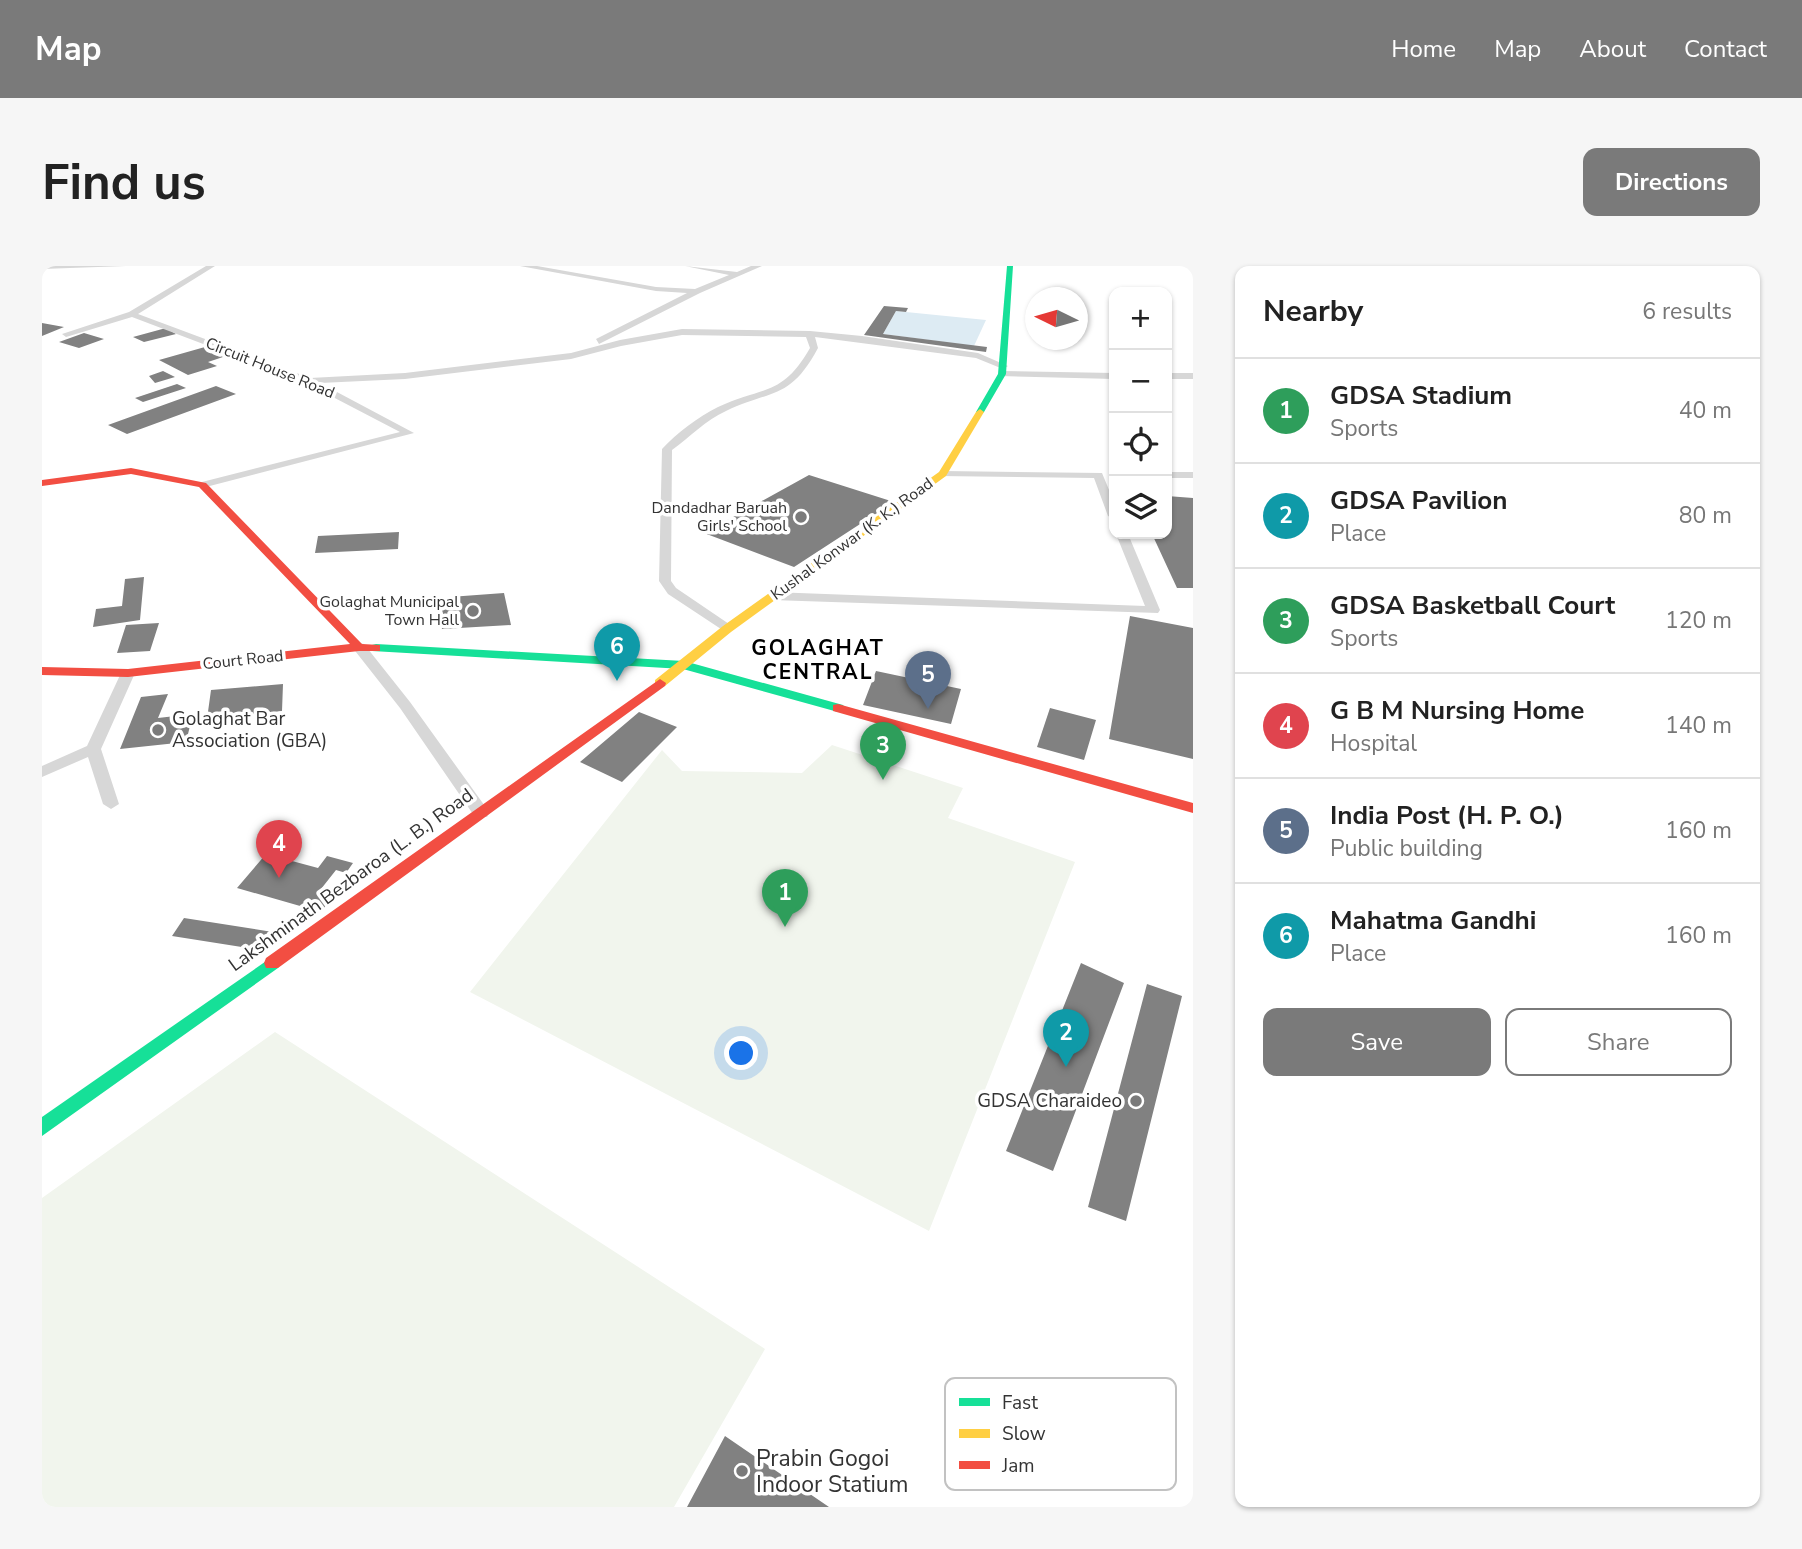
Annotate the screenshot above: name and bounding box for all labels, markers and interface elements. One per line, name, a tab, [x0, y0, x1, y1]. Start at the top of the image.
text: Map	[35, 27, 102, 72]
text: Home	[1391, 33, 1456, 65]
text: Map	[1494, 33, 1541, 65]
text: About	[1579, 33, 1646, 65]
text: Contact	[1684, 33, 1767, 65]
button: Directions	[1583, 148, 1760, 216]
text: Find us	[42, 149, 206, 216]
north arrow	[1025, 287, 1088, 350]
map controls	[1109, 287, 1172, 539]
button: +	[1109, 287, 1172, 350]
text: Nearby	[1263, 291, 1363, 332]
text: 6 results	[1642, 296, 1732, 327]
street label: Circuit House Road	[202, 332, 338, 404]
button: −	[1109, 350, 1172, 413]
text: GDSA Stadium	[1330, 378, 1512, 413]
text: 1	[1279, 395, 1293, 426]
text: 40 m	[1679, 395, 1732, 426]
button: locate	[1109, 413, 1172, 476]
text: Sports	[1330, 413, 1398, 444]
street label: Kushal Konwar (K. K.) Road	[766, 473, 938, 605]
button: layers	[1109, 476, 1172, 539]
text: GDSA Pavilion	[1330, 483, 1507, 518]
place label: Dandadhar Baruah Girls' School	[651, 497, 787, 537]
text: 2	[1279, 500, 1293, 531]
text: 80 m	[1679, 500, 1732, 531]
marker: Dandadhar Baruah Girls' School	[793, 509, 809, 525]
text: Place	[1330, 518, 1386, 549]
text: GDSA Basketball Court	[1330, 588, 1615, 623]
place label: Golaghat Municipal Town Hall	[319, 591, 459, 631]
marker: Golaghat Municipal Town Hall	[465, 603, 481, 619]
text: 3	[1279, 605, 1293, 636]
text: 120 m	[1665, 605, 1732, 636]
pin: 6	[594, 623, 640, 681]
text: Sports	[1330, 623, 1398, 654]
district label: GOLAGHAT CENTRAL	[751, 634, 885, 686]
street label: Court Road	[201, 645, 285, 675]
pin: 5	[905, 651, 951, 709]
text: G B M Nursing Home	[1330, 693, 1584, 728]
place label: Golaghat Bar Association (GBA)	[172, 706, 327, 754]
text: 4	[1279, 710, 1293, 741]
text: 140 m	[1665, 710, 1732, 741]
marker: Golaghat Bar Association (GBA)	[150, 722, 166, 738]
pin: 3	[860, 722, 906, 780]
text: Hospital	[1330, 728, 1417, 759]
street label: Lakshminath Bezbaroa (L. B.) Road	[223, 782, 479, 978]
text: India Post (H. P. O.)	[1330, 798, 1564, 833]
text: 5	[1279, 815, 1293, 846]
text: 160 m	[1665, 815, 1732, 846]
pin: 4	[256, 820, 302, 878]
text: Public building	[1330, 833, 1483, 864]
pin: 1	[762, 869, 808, 927]
text: Mahatma Gandhi	[1330, 903, 1536, 938]
text: 6	[1279, 920, 1293, 951]
text: 160 m	[1665, 920, 1732, 951]
text: Place	[1330, 938, 1386, 969]
button: Save	[1263, 1008, 1491, 1076]
button: Share	[1505, 1008, 1732, 1076]
pin: 2	[1043, 1009, 1089, 1067]
your location	[724, 1036, 758, 1070]
place label: GDSA Charaideo	[977, 1088, 1122, 1114]
marker: GDSA Charaideo	[1128, 1093, 1144, 1109]
legend	[945, 1378, 1176, 1490]
text: Fast	[1002, 1390, 1038, 1416]
text: Slow	[1002, 1421, 1046, 1447]
place label: Prabin Gogoi Indoor Statium	[756, 1443, 908, 1500]
text: Jam	[1001, 1453, 1035, 1479]
marker: Prabin Gogoi Indoor Statium	[734, 1463, 750, 1479]

